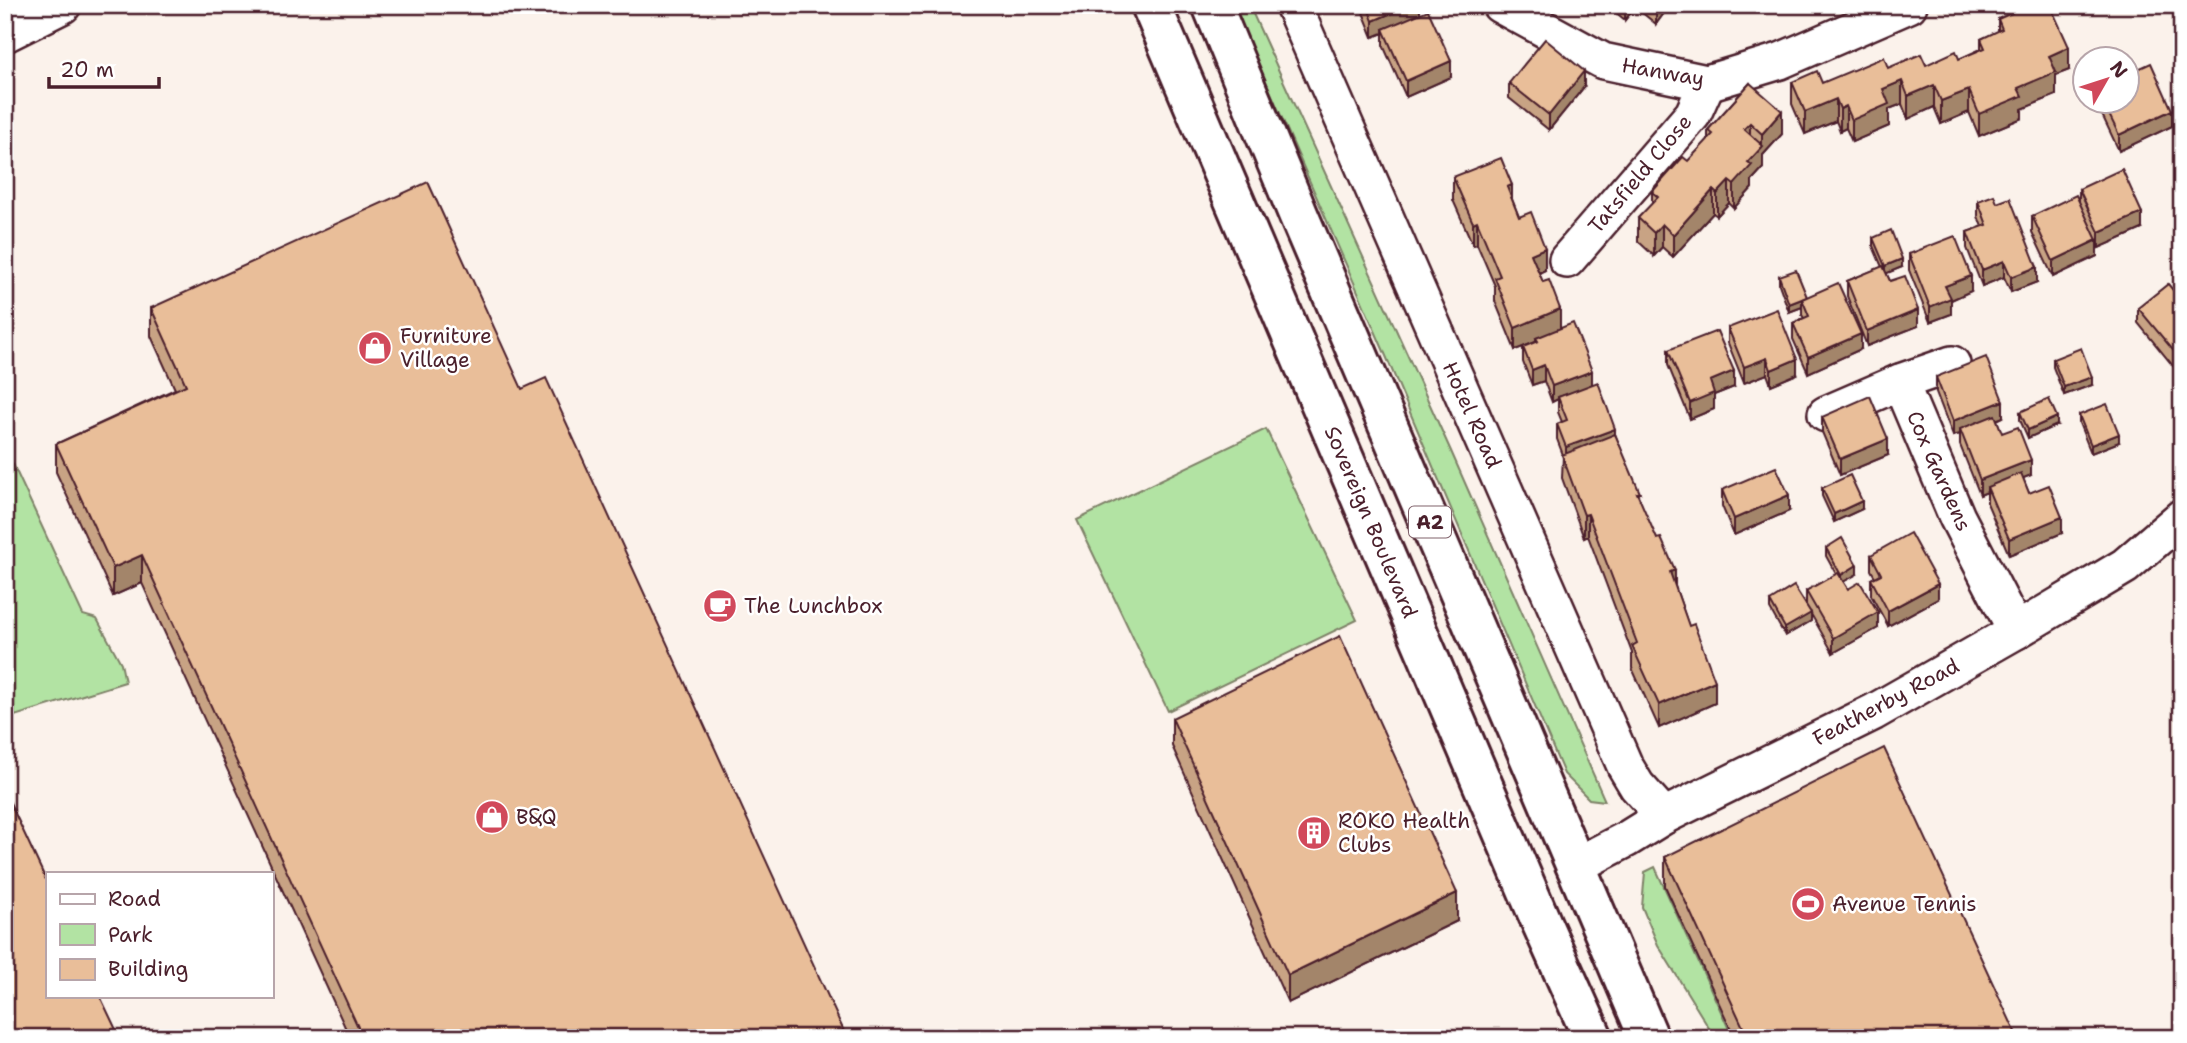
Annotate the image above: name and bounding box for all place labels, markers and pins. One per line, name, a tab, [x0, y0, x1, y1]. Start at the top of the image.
place label: Furniture Village	[400, 322, 492, 374]
shop icon: Furniture Village	[356, 329, 394, 367]
cafe icon: The Lunchbox	[701, 587, 739, 625]
place label: The Lunchbox	[744, 592, 883, 620]
shop icon: B&Q	[473, 798, 511, 836]
place label: B&Q	[516, 803, 557, 831]
place label: ROKO Health Clubs	[1338, 807, 1470, 859]
building icon: ROKO Health Clubs	[1295, 814, 1333, 852]
sports icon: Avenue Tennis	[1789, 885, 1827, 923]
place label: Avenue Tennis	[1832, 890, 1977, 918]

